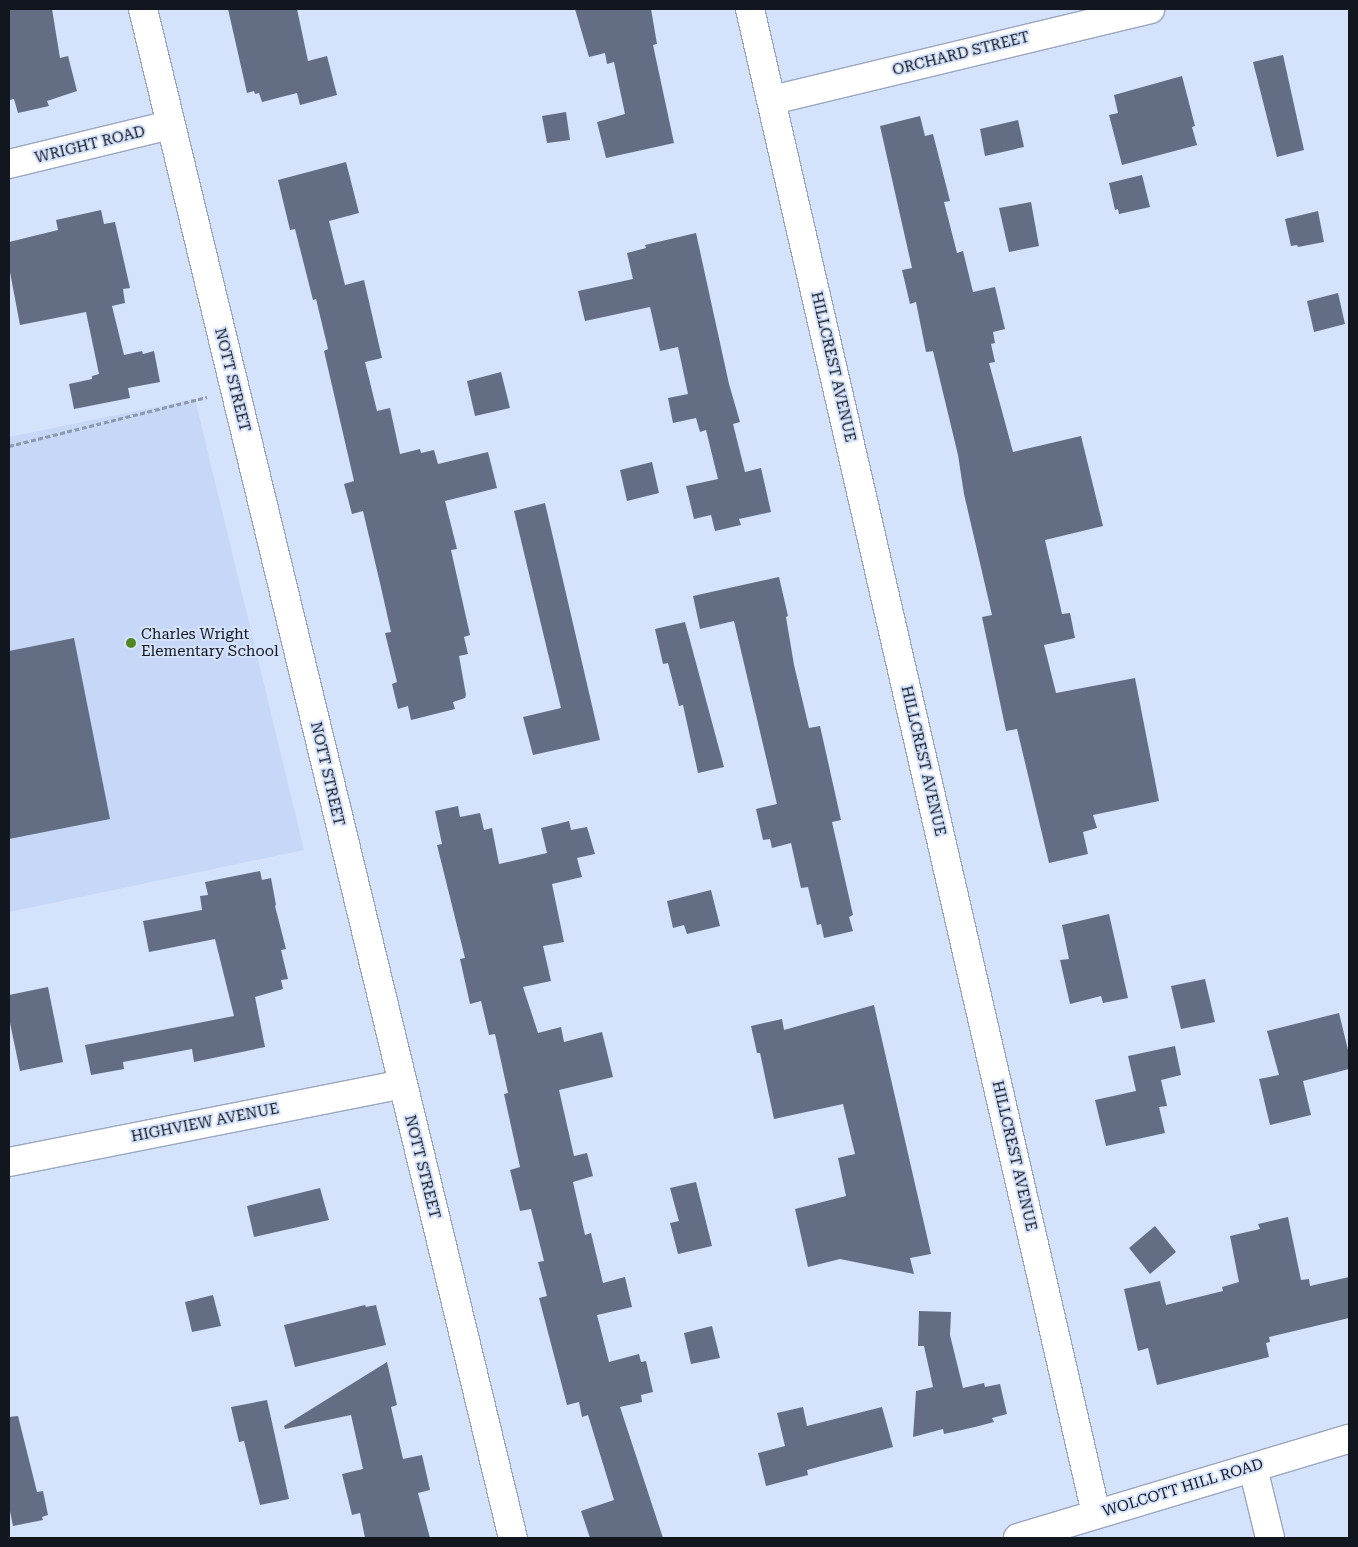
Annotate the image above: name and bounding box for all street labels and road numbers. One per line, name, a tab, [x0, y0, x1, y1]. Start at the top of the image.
street label: ORCHARD STREET	[891, 28, 1031, 80]
street label: WRIGHT ROAD	[33, 123, 147, 167]
street label: HILLCREST AVENUE	[807, 290, 859, 444]
street label: NOTT STREET	[210, 326, 254, 434]
street label: HILLCREST AVENUE	[897, 684, 949, 838]
street label: NOTT STREET	[306, 720, 348, 828]
street label: HILLCREST AVENUE	[988, 1079, 1040, 1233]
street label: HIGHVIEW AVENUE	[130, 1100, 280, 1146]
street label: NOTT STREET	[400, 1113, 444, 1221]
street label: WOLCOTT HILL ROAD	[1100, 1455, 1266, 1521]

